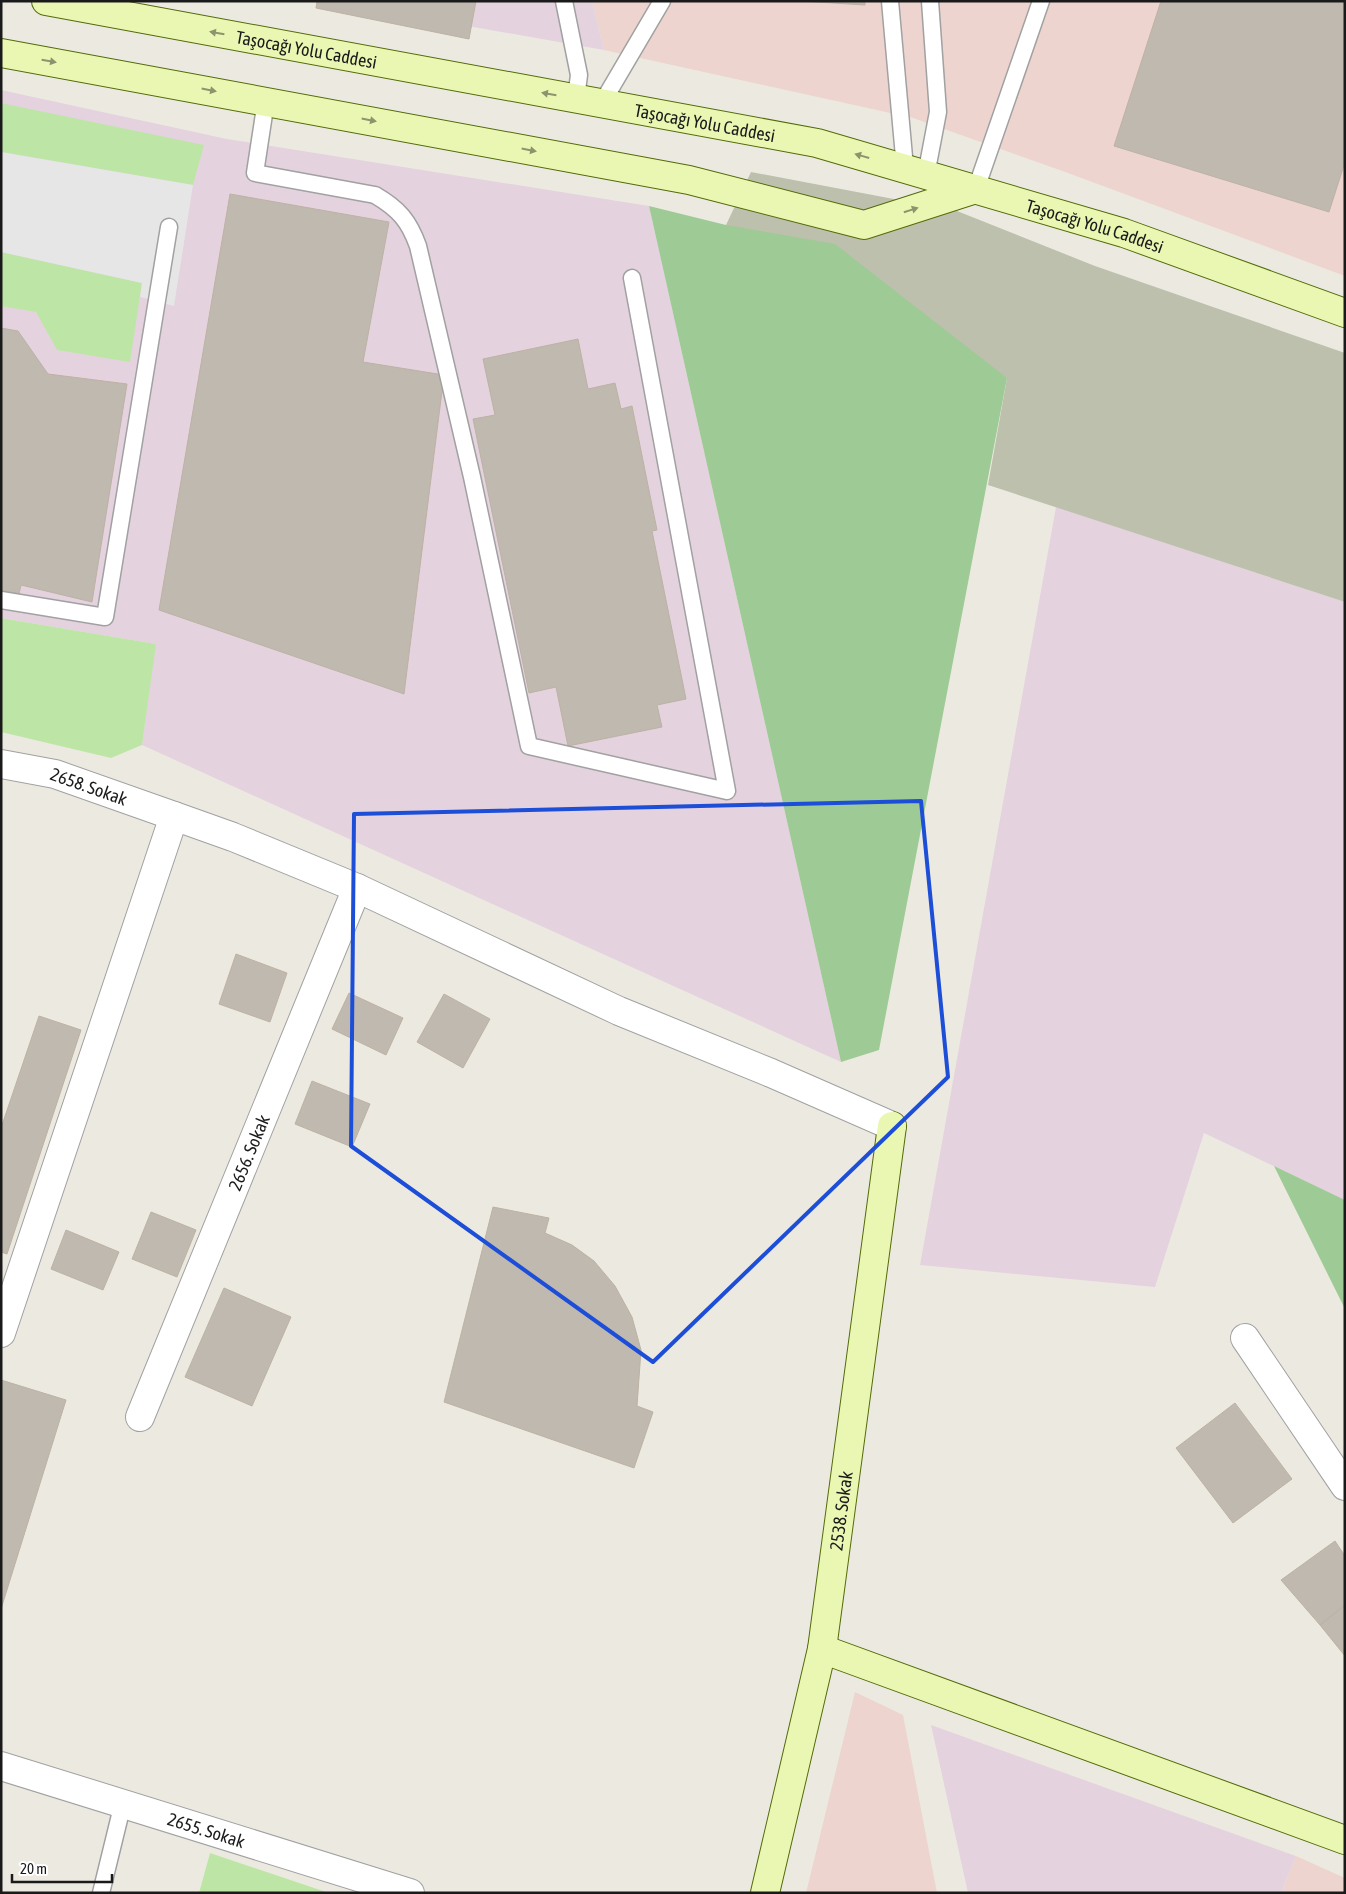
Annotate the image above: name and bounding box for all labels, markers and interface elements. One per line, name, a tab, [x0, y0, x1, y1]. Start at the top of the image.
street label: Taşocağı Yolu Caddesi	[234, 26, 379, 72]
one-way arrow	[208, 28, 224, 36]
one-way arrow	[42, 58, 58, 66]
one-way arrow	[202, 87, 218, 95]
one-way arrow	[540, 89, 556, 97]
street label: Taşocağı Yolu Caddesi	[633, 99, 777, 146]
one-way arrow	[361, 117, 377, 125]
one-way arrow	[521, 147, 537, 155]
one-way arrow	[855, 152, 870, 160]
street label: Taşocağı Yolu Caddesi	[1024, 194, 1167, 257]
one-way arrow	[903, 206, 918, 214]
street label: 2658. Sokak	[48, 763, 130, 809]
street label: 2656. Sokak	[224, 1111, 273, 1193]
street label: 2538. Sokak	[825, 1470, 856, 1552]
street label: 2655. Sokak	[165, 1808, 248, 1852]
scale bar	[12, 1852, 112, 1884]
text: 20 m	[20, 1860, 47, 1877]

